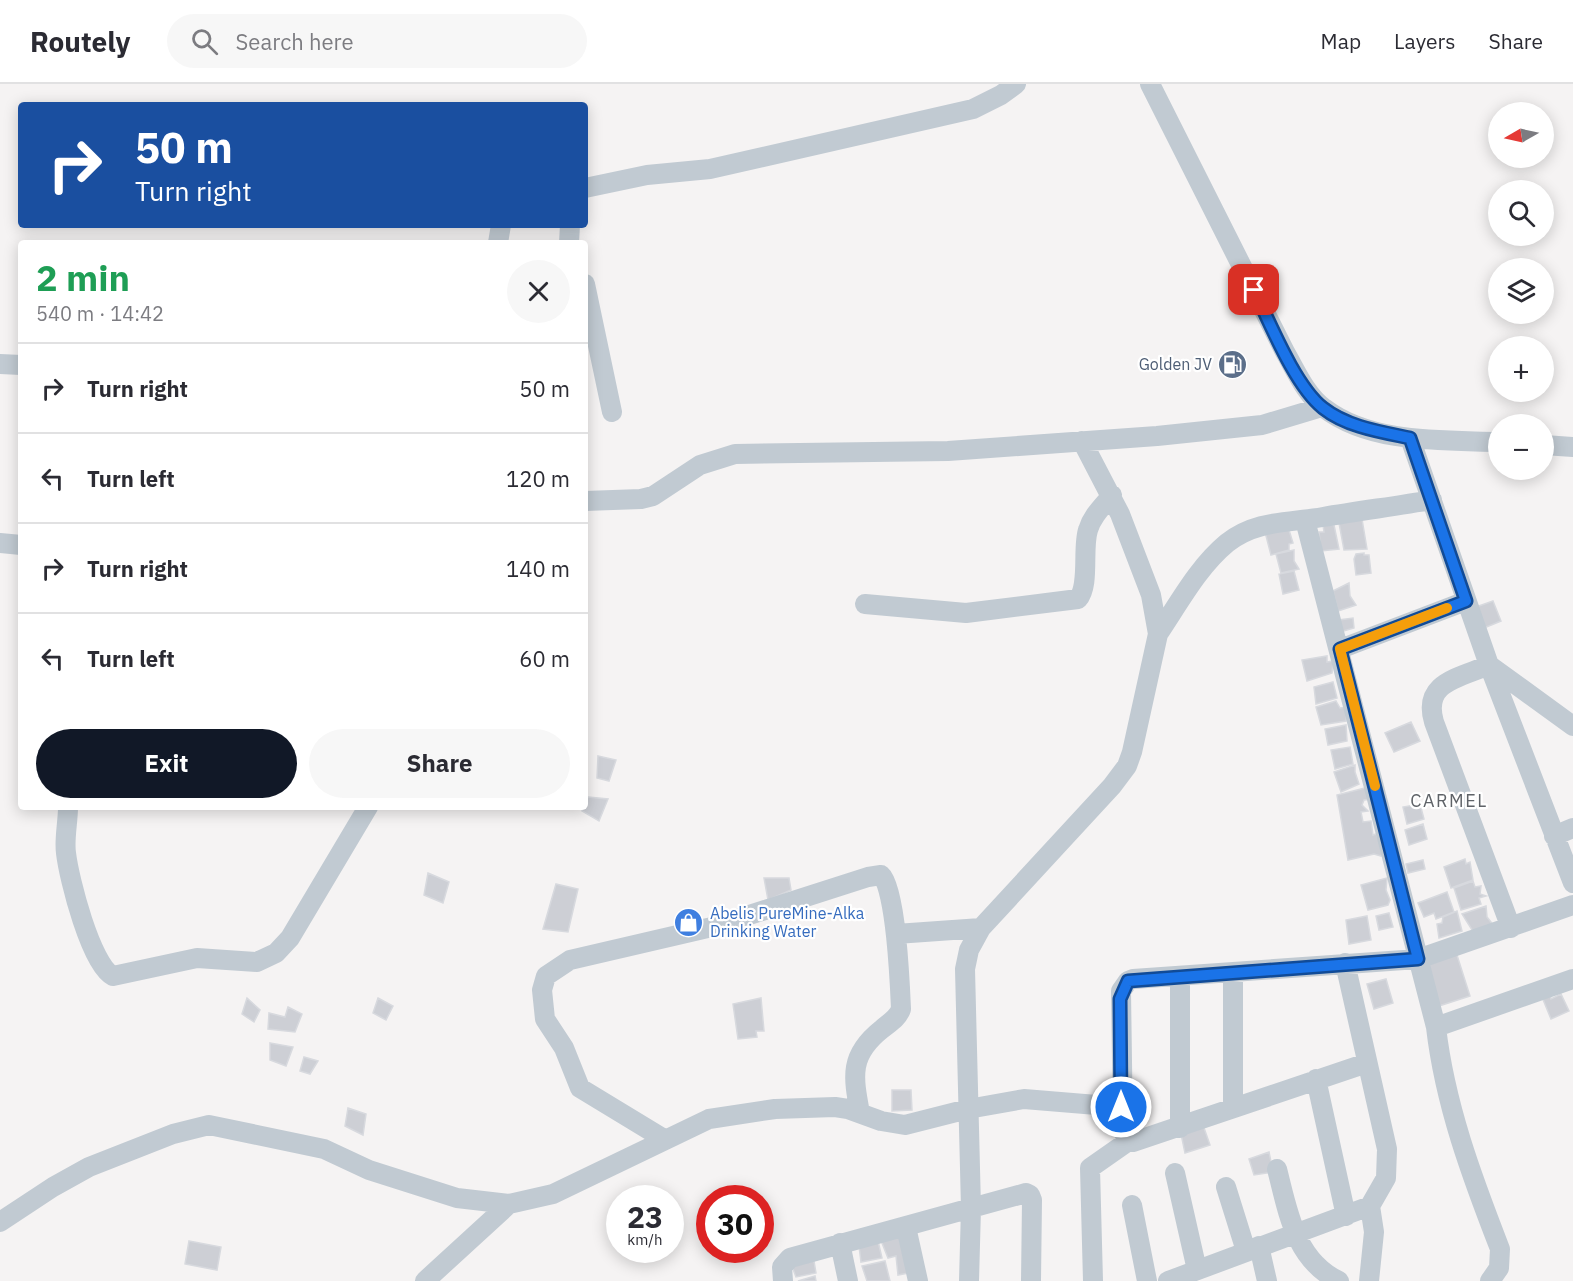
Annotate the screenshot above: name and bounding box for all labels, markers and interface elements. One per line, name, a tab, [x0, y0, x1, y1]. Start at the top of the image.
search box	[167, 14, 587, 68]
text: Routely	[30, 23, 131, 60]
icon: search	[188, 25, 221, 58]
text: Search here	[236, 27, 354, 56]
text: Map	[1321, 27, 1361, 55]
text: Layers	[1394, 27, 1456, 55]
text: Share	[1489, 27, 1543, 55]
north arrow	[1488, 102, 1554, 168]
map controls	[1488, 102, 1554, 480]
text: 50 m	[135, 120, 233, 175]
icon: right	[36, 126, 114, 204]
text: Turn right	[135, 173, 252, 208]
button: search	[1488, 180, 1554, 246]
text: 2 min	[36, 254, 130, 301]
button: layers	[1488, 258, 1554, 324]
button: close	[507, 260, 570, 323]
pin	[1228, 264, 1279, 315]
icon: arrive	[1237, 273, 1270, 306]
text: 540 m · 14:42	[36, 300, 164, 327]
button: +	[1488, 336, 1554, 402]
fuel station icon: Golden JV	[1217, 348, 1249, 380]
place label: Golden JV	[1139, 354, 1212, 374]
icon: right	[36, 372, 69, 405]
text: Turn right	[87, 374, 188, 403]
text: 50 m	[519, 374, 570, 403]
button: −	[1488, 414, 1554, 480]
icon: left	[36, 462, 69, 495]
text: Turn left	[87, 464, 175, 493]
text: 120 m	[506, 464, 570, 493]
icon: right	[36, 552, 69, 585]
text: Turn right	[87, 554, 188, 583]
text: 140 m	[506, 554, 570, 583]
icon: left	[36, 642, 69, 675]
text: Turn left	[87, 644, 175, 673]
text: 60 m	[519, 644, 570, 673]
button: Exit	[36, 729, 297, 798]
button: Share	[309, 729, 570, 798]
district label: CARMEL	[1410, 789, 1488, 812]
place label: Abelis PureMine-Alka Drinking Water	[710, 903, 865, 941]
shop icon: Abelis PureMine-Alka Drinking Water	[673, 906, 705, 938]
position arrow	[1089, 1075, 1153, 1139]
speed limit sign: 30	[696, 1185, 774, 1263]
text: 23	[627, 1197, 663, 1236]
text: km/h	[627, 1230, 663, 1249]

